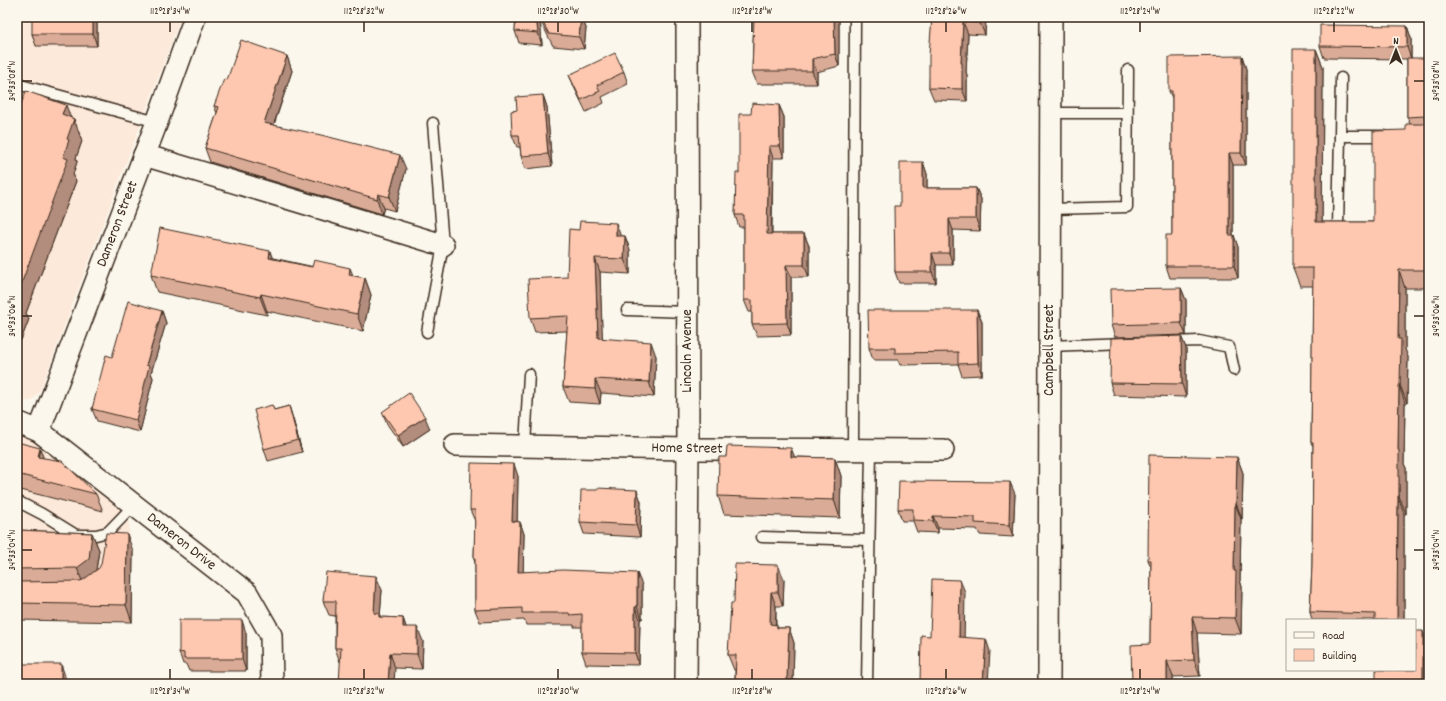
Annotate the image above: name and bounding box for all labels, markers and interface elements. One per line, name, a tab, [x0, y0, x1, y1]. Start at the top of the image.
text: 112°28'34"W	[150, 5, 190, 19]
text: 112°28'32"W	[344, 5, 384, 19]
text: 112°28'30"W	[537, 5, 579, 19]
text: 112°28'28"W	[732, 5, 772, 19]
text: 112°28'26"W	[926, 5, 967, 19]
text: 112°28'24"W	[1120, 5, 1160, 19]
text: 112°28'22"W	[1314, 5, 1354, 19]
north arrow	[1376, 30, 1416, 70]
text: N	[1393, 34, 1399, 50]
text: 34°33'08"N	[6, 61, 20, 101]
text: 34°33'08"N	[1430, 61, 1444, 101]
street label: Dameron Street	[91, 177, 145, 270]
text: 34°33'06"N	[6, 295, 20, 337]
text: 34°33'06"N	[1430, 295, 1444, 337]
street label: Campbell Street	[1039, 304, 1061, 396]
street label: Lincoln Avenue	[677, 309, 699, 393]
street label: Home Street	[651, 437, 723, 461]
street label: Dameron Drive	[141, 508, 221, 577]
text: 34°33'04"N	[6, 530, 20, 570]
text: 34°33'04"N	[1430, 530, 1444, 570]
legend	[1286, 619, 1416, 671]
text: Road	[1322, 628, 1344, 645]
text: Building	[1322, 648, 1357, 665]
text: 112°28'34"W	[150, 685, 190, 699]
text: 112°28'32"W	[344, 685, 384, 699]
text: 112°28'30"W	[537, 685, 579, 699]
text: 112°28'28"W	[732, 685, 772, 699]
text: 112°28'26"W	[926, 685, 967, 699]
text: 112°28'24"W	[1120, 685, 1160, 699]

